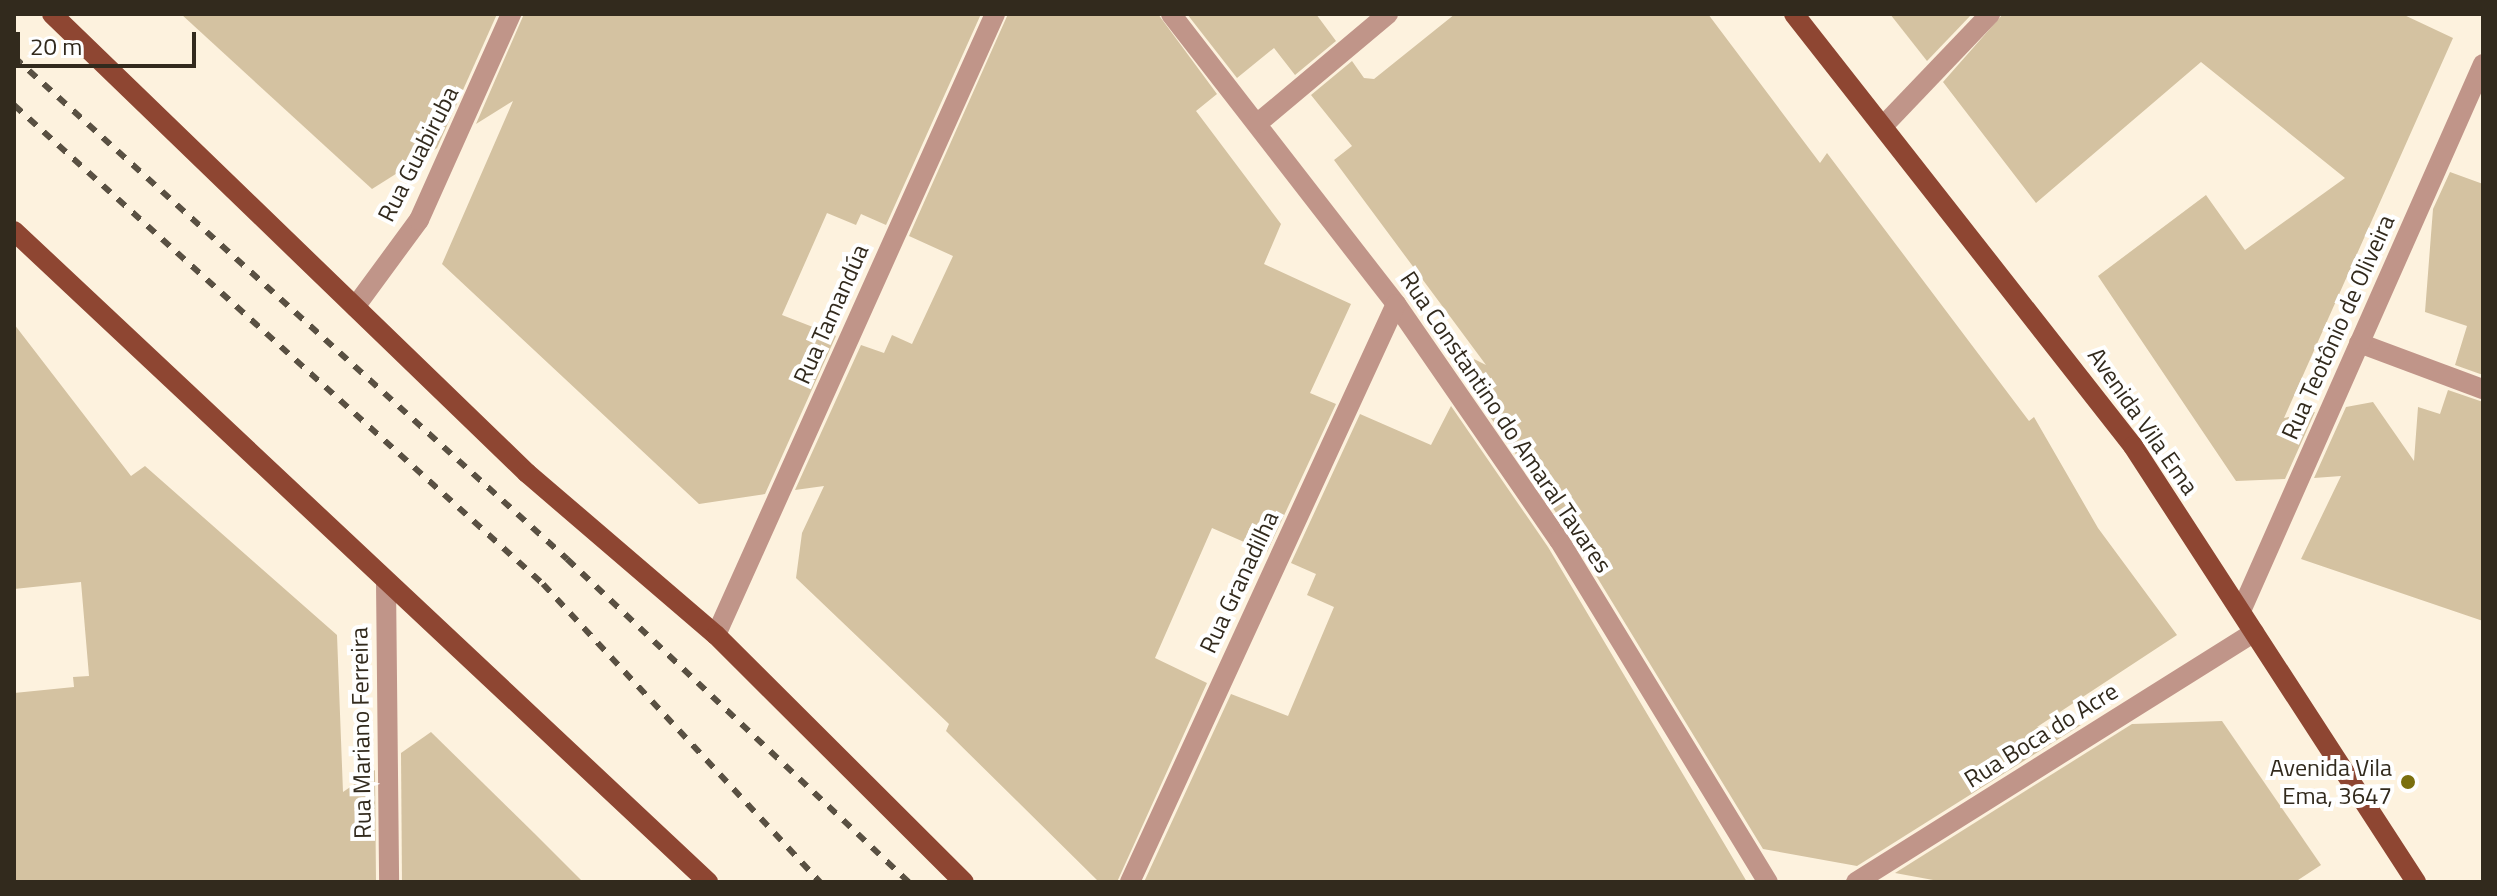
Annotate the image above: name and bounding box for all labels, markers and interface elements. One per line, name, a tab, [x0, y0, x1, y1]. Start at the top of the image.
scale bar	[20, 16, 200, 66]
text: 20 m	[30, 28, 82, 64]
street label: Rua Guabiruba	[372, 82, 464, 226]
street label: Rua Teotônio de Oliveira	[2275, 210, 2401, 444]
street label: Rua Tamandúa	[787, 240, 875, 388]
street label: Rua Constantino do Amaral Tavares	[1394, 266, 1618, 578]
street label: Avenida Vila Ema	[2082, 342, 2204, 500]
street label: Rua Granadilha	[1194, 506, 1284, 658]
street label: Rua Mariano Ferreira	[345, 627, 377, 839]
street label: Rua Boca do Acre	[1959, 676, 2123, 794]
place label: Avenida Vila Ema, 3647	[2270, 754, 2392, 810]
marker: Avenida Vila Ema, 3647	[2399, 773, 2417, 791]

